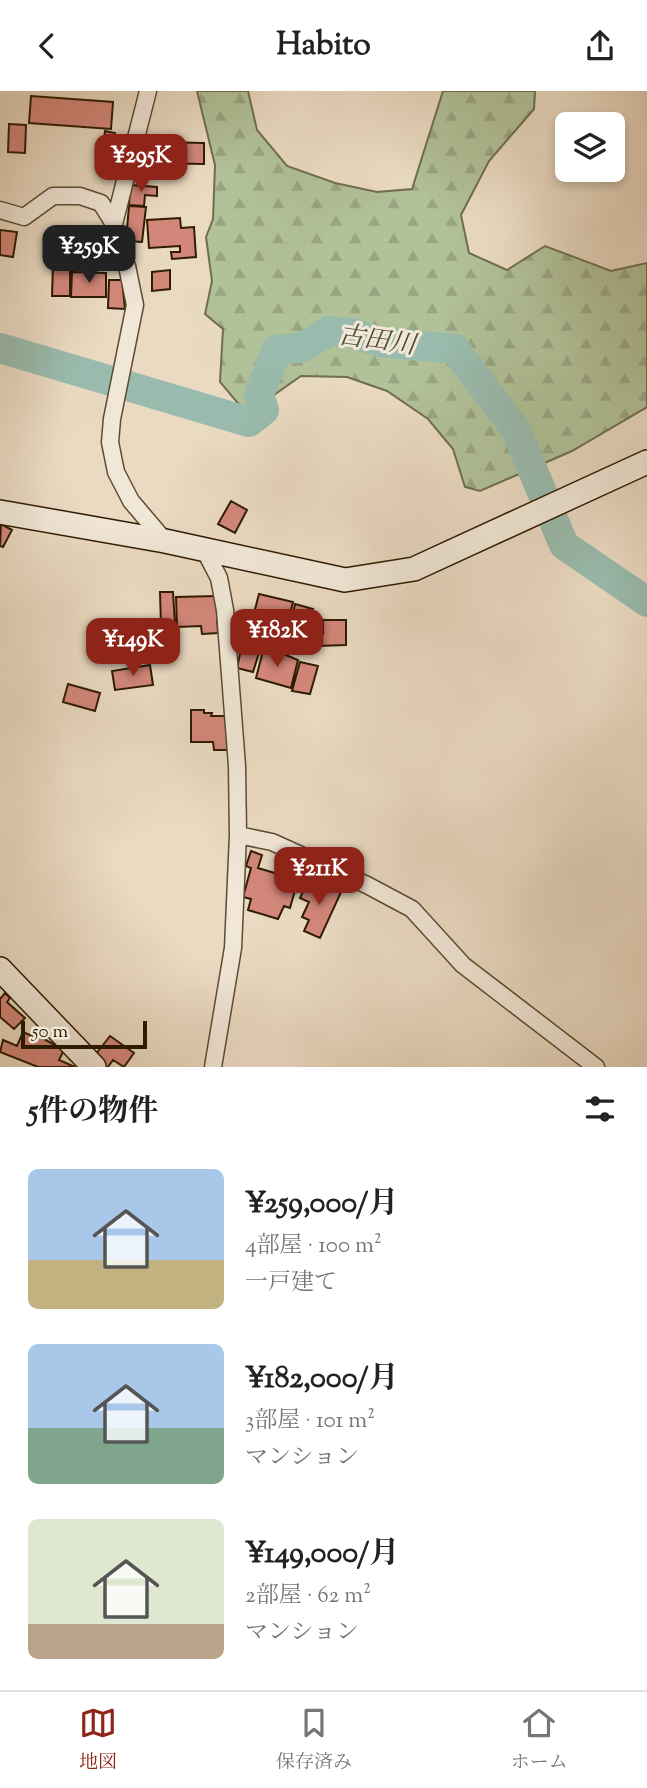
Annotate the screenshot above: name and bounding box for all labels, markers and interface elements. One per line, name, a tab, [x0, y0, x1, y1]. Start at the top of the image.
text: Habito	[276, 23, 371, 69]
icon: back	[28, 27, 66, 65]
icon: share	[581, 27, 619, 65]
map controls	[555, 112, 625, 182]
button: layers	[555, 112, 625, 182]
pin: ¥295K	[92, 134, 190, 194]
text: ¥295K	[110, 140, 172, 173]
pin: ¥259K	[40, 225, 138, 285]
text: ¥259K	[58, 231, 120, 264]
water label: 古田川	[335, 318, 421, 366]
pin: ¥182K	[228, 609, 326, 669]
text: ¥182K	[246, 615, 308, 648]
pin: ¥149K	[84, 619, 182, 678]
text: ¥149K	[102, 624, 164, 657]
pin: ¥211K	[270, 847, 368, 907]
text: ¥211K	[290, 853, 348, 886]
scale bar	[21, 1018, 147, 1050]
text: 50 m	[32, 1019, 68, 1046]
icon: filters	[581, 1090, 619, 1128]
text: 5件の物件	[28, 1091, 158, 1134]
text: ¥259,000/月	[245, 1183, 398, 1226]
icon: home	[84, 1197, 168, 1281]
text: 4部屋 · 100 m²	[245, 1230, 382, 1263]
text: 一戸建て	[245, 1267, 337, 1300]
text: ¥182,000/月	[245, 1358, 399, 1401]
icon: home	[84, 1372, 168, 1456]
text: 3部屋 · 101 m²	[245, 1405, 375, 1438]
text: マンション	[245, 1442, 359, 1475]
text: ¥149,000/月	[245, 1533, 399, 1576]
icon: home	[84, 1547, 168, 1631]
text: 2部屋 · 62 m²	[245, 1580, 371, 1613]
text: マンション	[245, 1617, 359, 1650]
tab: 地図	[79, 1704, 117, 1777]
tab: 保存済み	[276, 1704, 352, 1777]
tab: ホーム	[511, 1704, 568, 1777]

